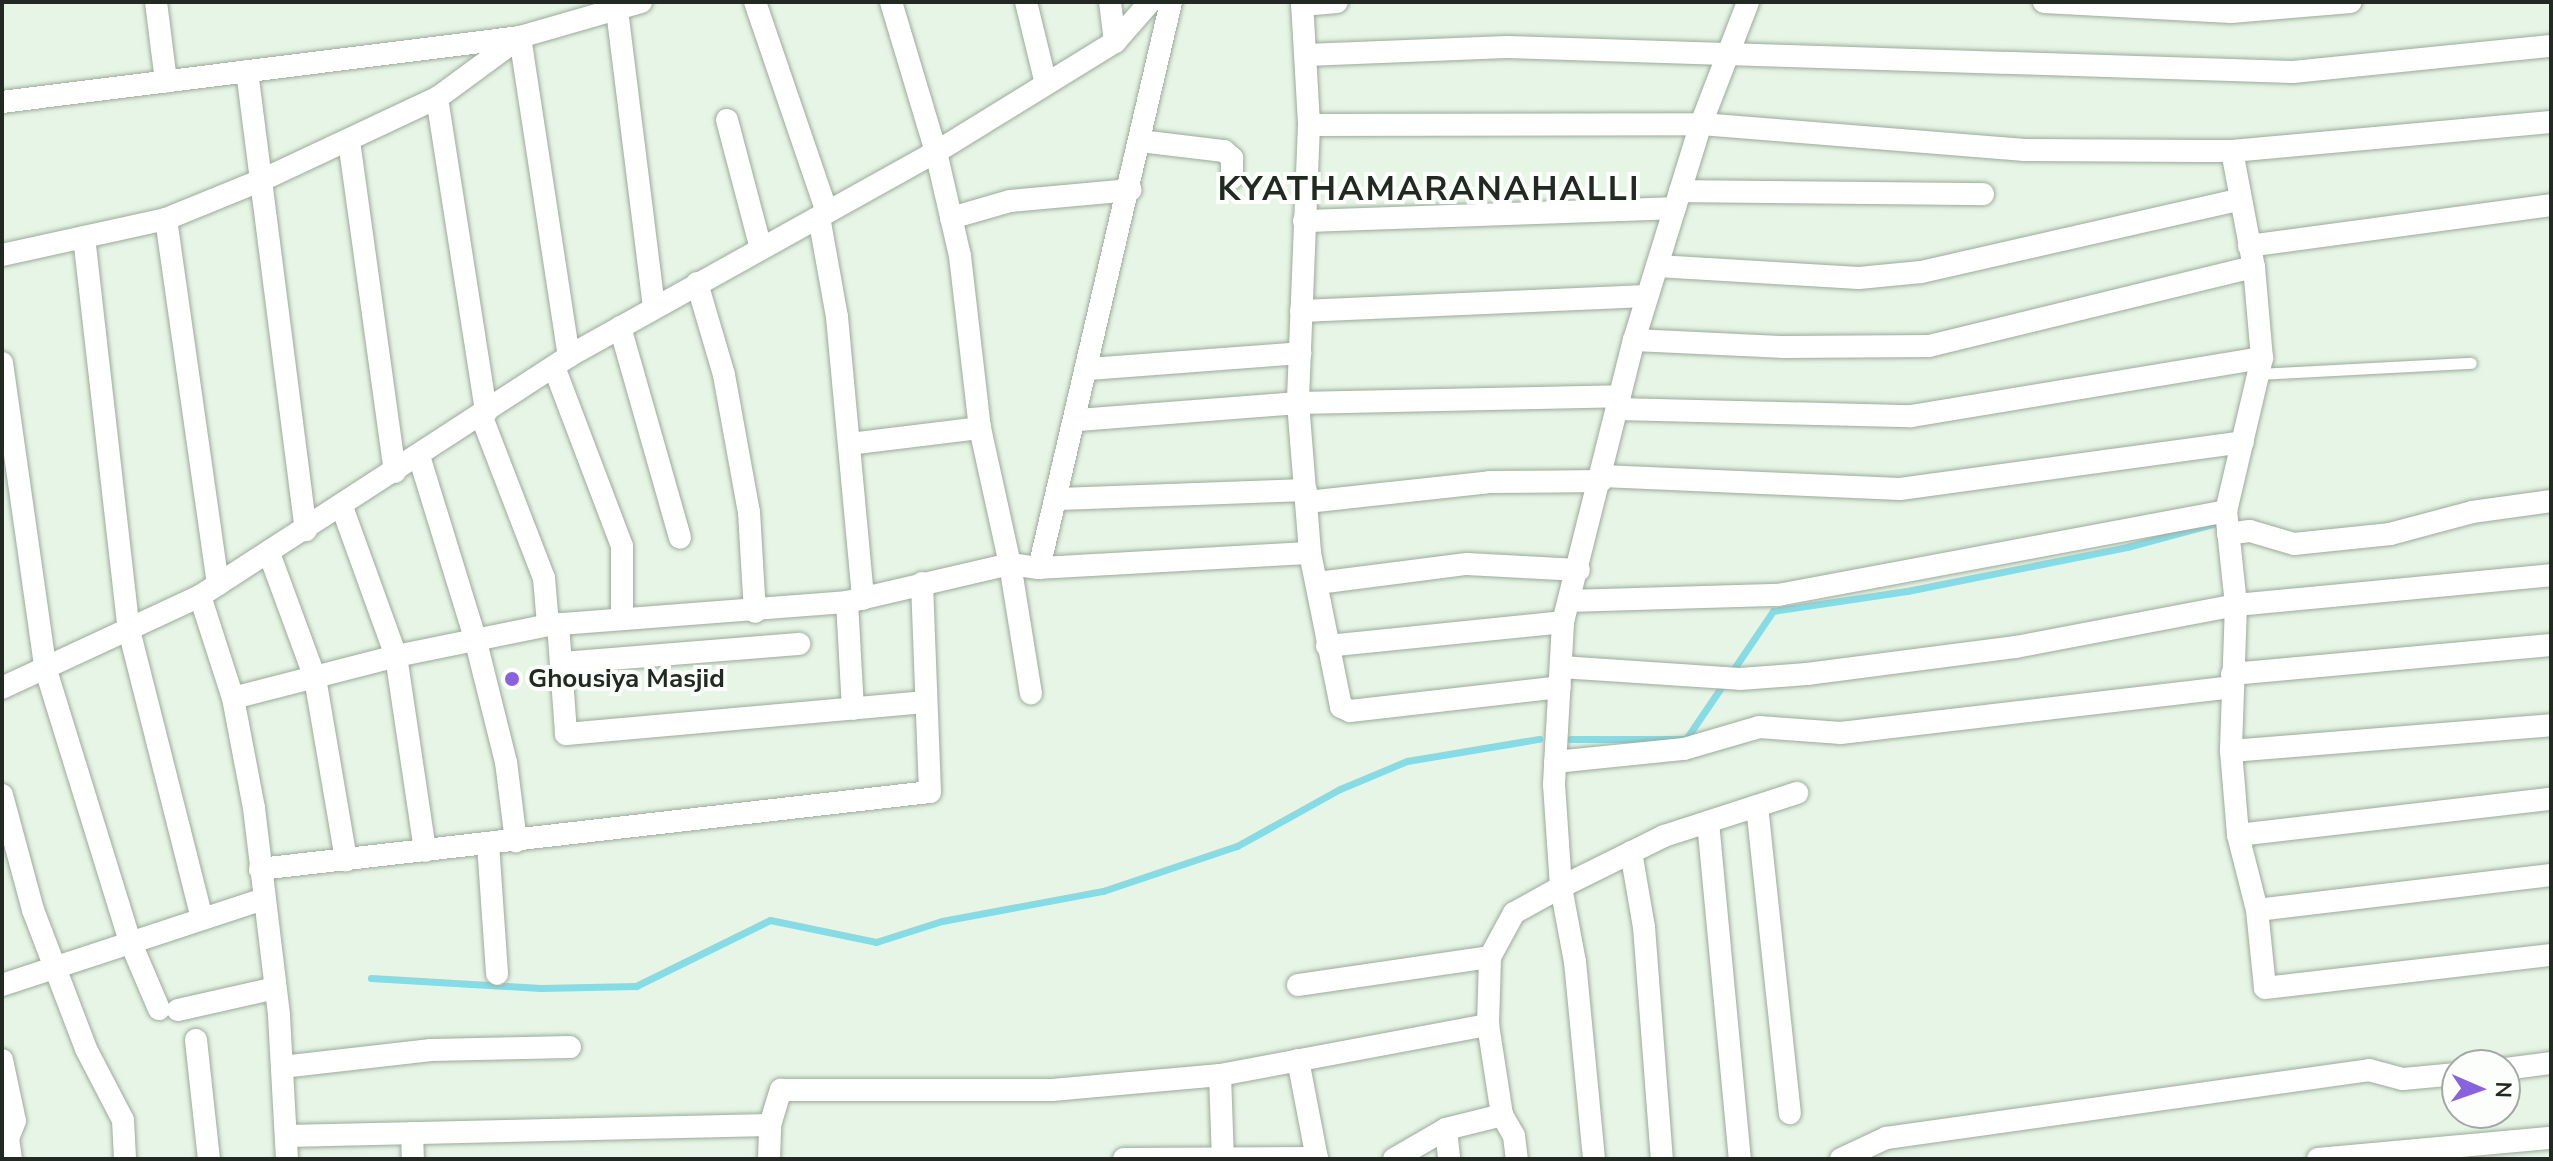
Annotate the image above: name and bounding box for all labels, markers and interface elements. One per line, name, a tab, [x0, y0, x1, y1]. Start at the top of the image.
district label: KYATHAMARANAHALLI	[1218, 170, 1640, 210]
place label: Ghousiya Masjid	[528, 663, 725, 695]
marker: Ghousiya Masjid	[503, 670, 521, 688]
north arrow	[2441, 1049, 2521, 1129]
text: N	[2488, 1081, 2518, 1099]

